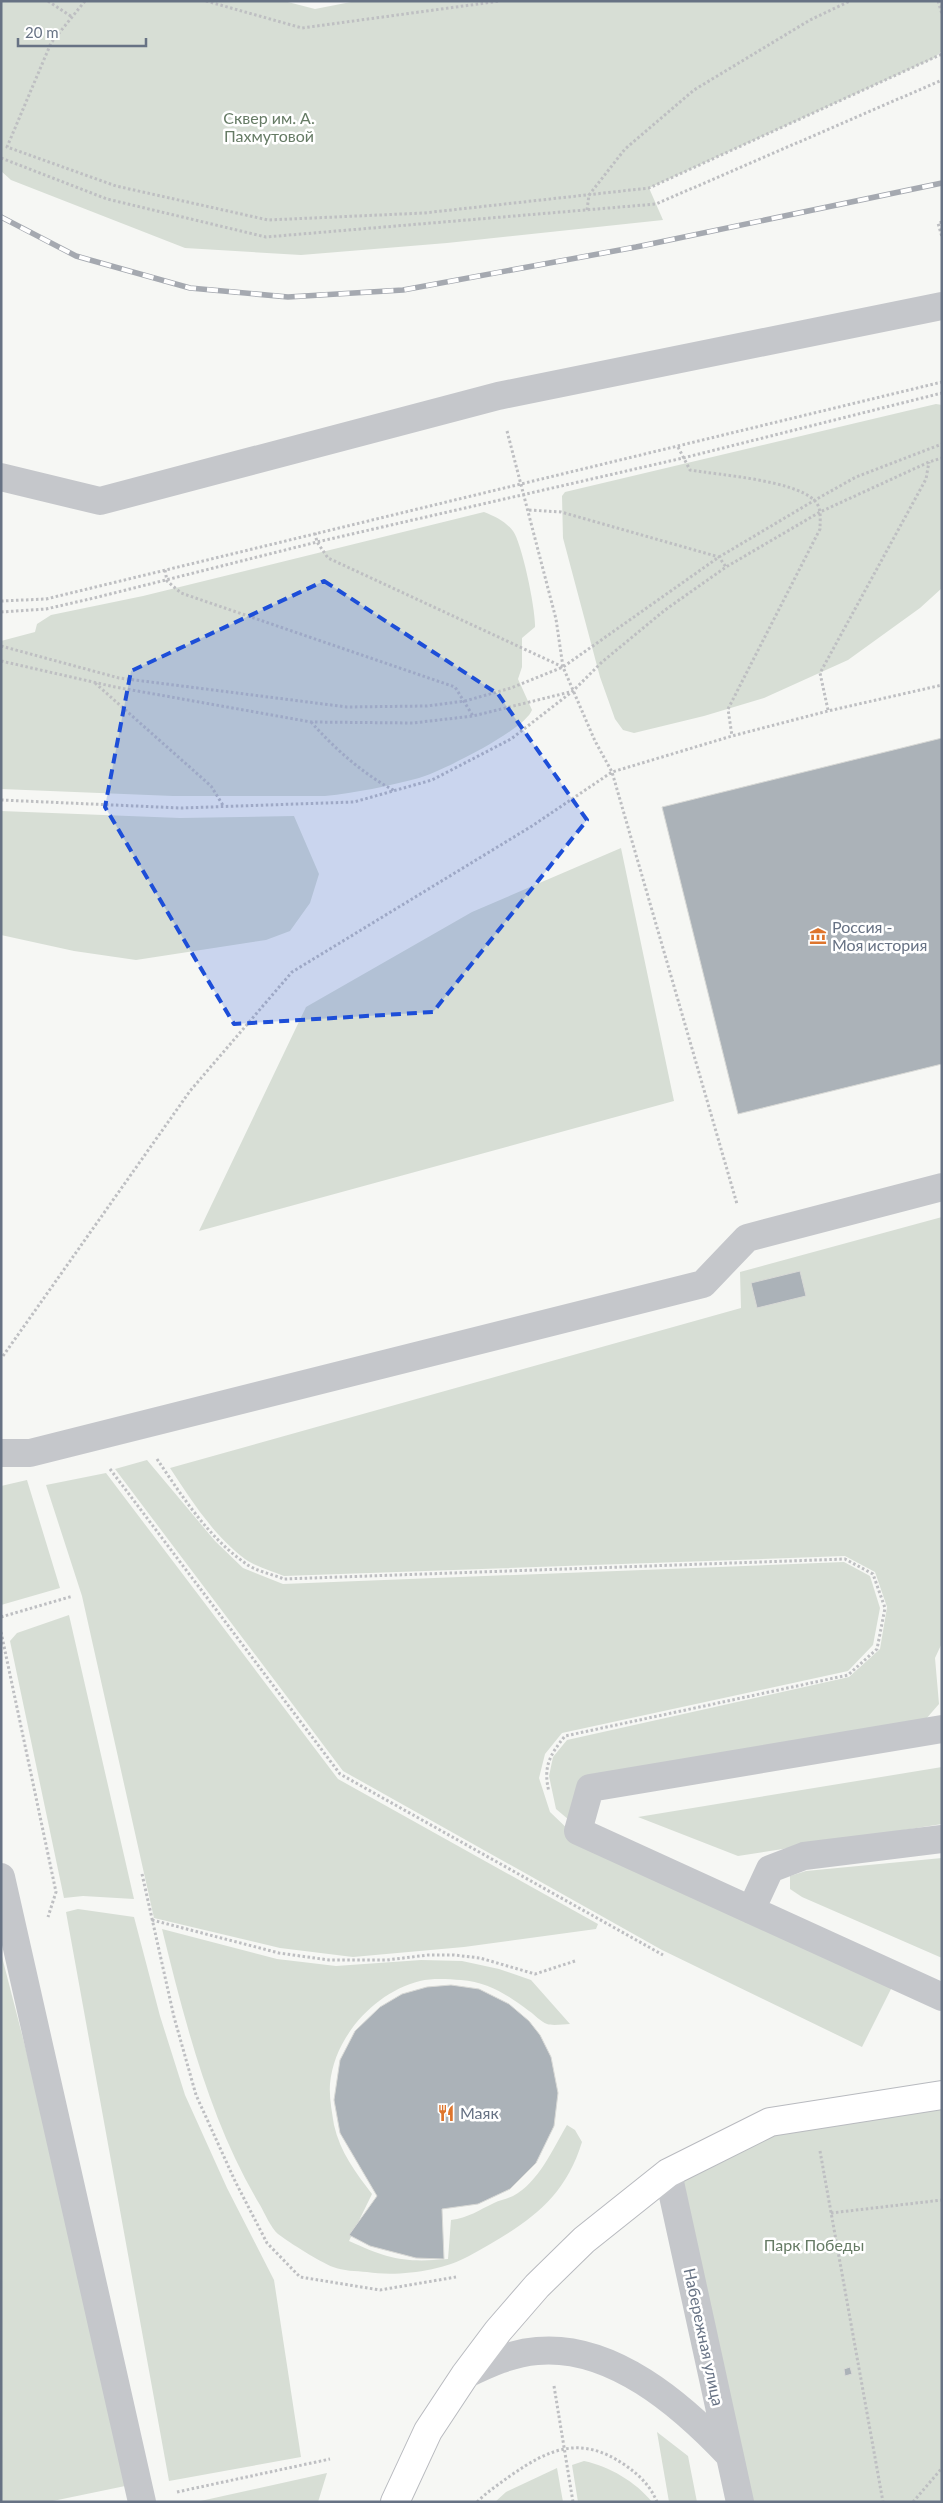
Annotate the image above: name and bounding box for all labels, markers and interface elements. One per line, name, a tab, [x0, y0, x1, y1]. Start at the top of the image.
scale bar	[18, 15, 145, 47]
text: 20 m	[25, 23, 59, 41]
park label: Сквер им. А. Пахмутовой	[223, 108, 315, 145]
place label: Россия - Моя история	[832, 917, 927, 954]
museum icon: Россия - Моя история	[808, 926, 828, 946]
restaurant icon: Маяк	[436, 2103, 456, 2123]
place label: Маяк	[460, 2103, 499, 2122]
park label: Парк Победы	[764, 2235, 864, 2254]
street label: Набережная улица	[681, 2266, 728, 2408]

